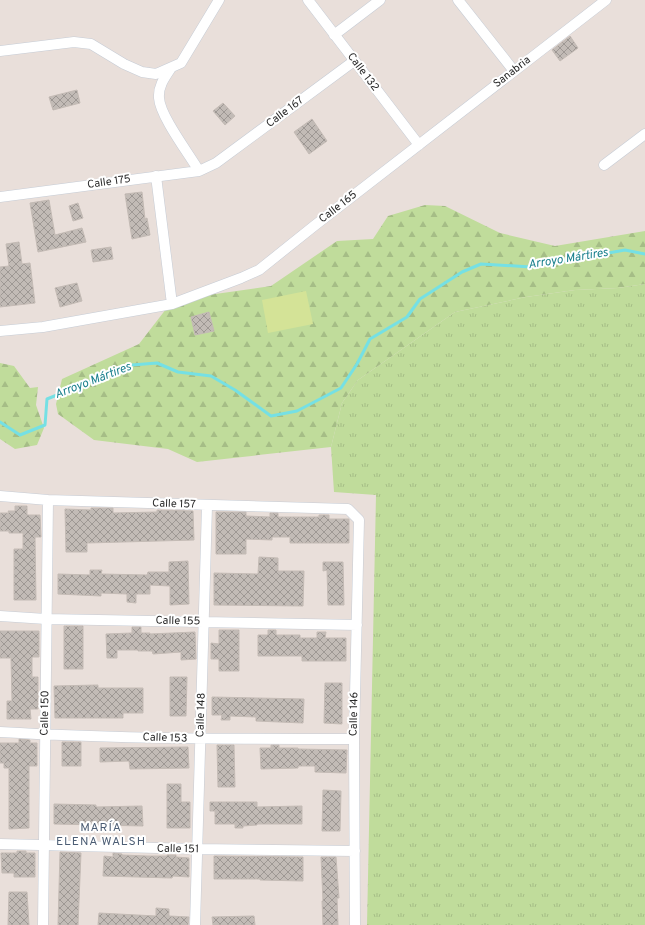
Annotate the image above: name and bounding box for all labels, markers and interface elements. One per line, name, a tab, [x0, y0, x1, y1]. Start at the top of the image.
street label: Calle 132	[344, 50, 382, 94]
street label: Sanabria	[491, 53, 534, 91]
street label: Calle 167	[263, 93, 307, 131]
street label: Calle 175	[86, 172, 132, 192]
street label: Calle 165	[316, 188, 360, 226]
water label: Arroyo Mártires	[527, 245, 610, 273]
water label: Arroyo Mártires	[52, 359, 134, 403]
street label: Calle 157	[152, 496, 196, 512]
street label: Calle 155	[155, 614, 201, 628]
street label: Calle 150	[38, 690, 52, 736]
street label: Calle 148	[193, 692, 209, 738]
street label: Calle 146	[347, 692, 361, 736]
street label: Calle 153	[142, 730, 188, 746]
district label: MARÍA ELENA WALSH	[56, 820, 146, 850]
street label: Calle 151	[157, 842, 199, 856]

